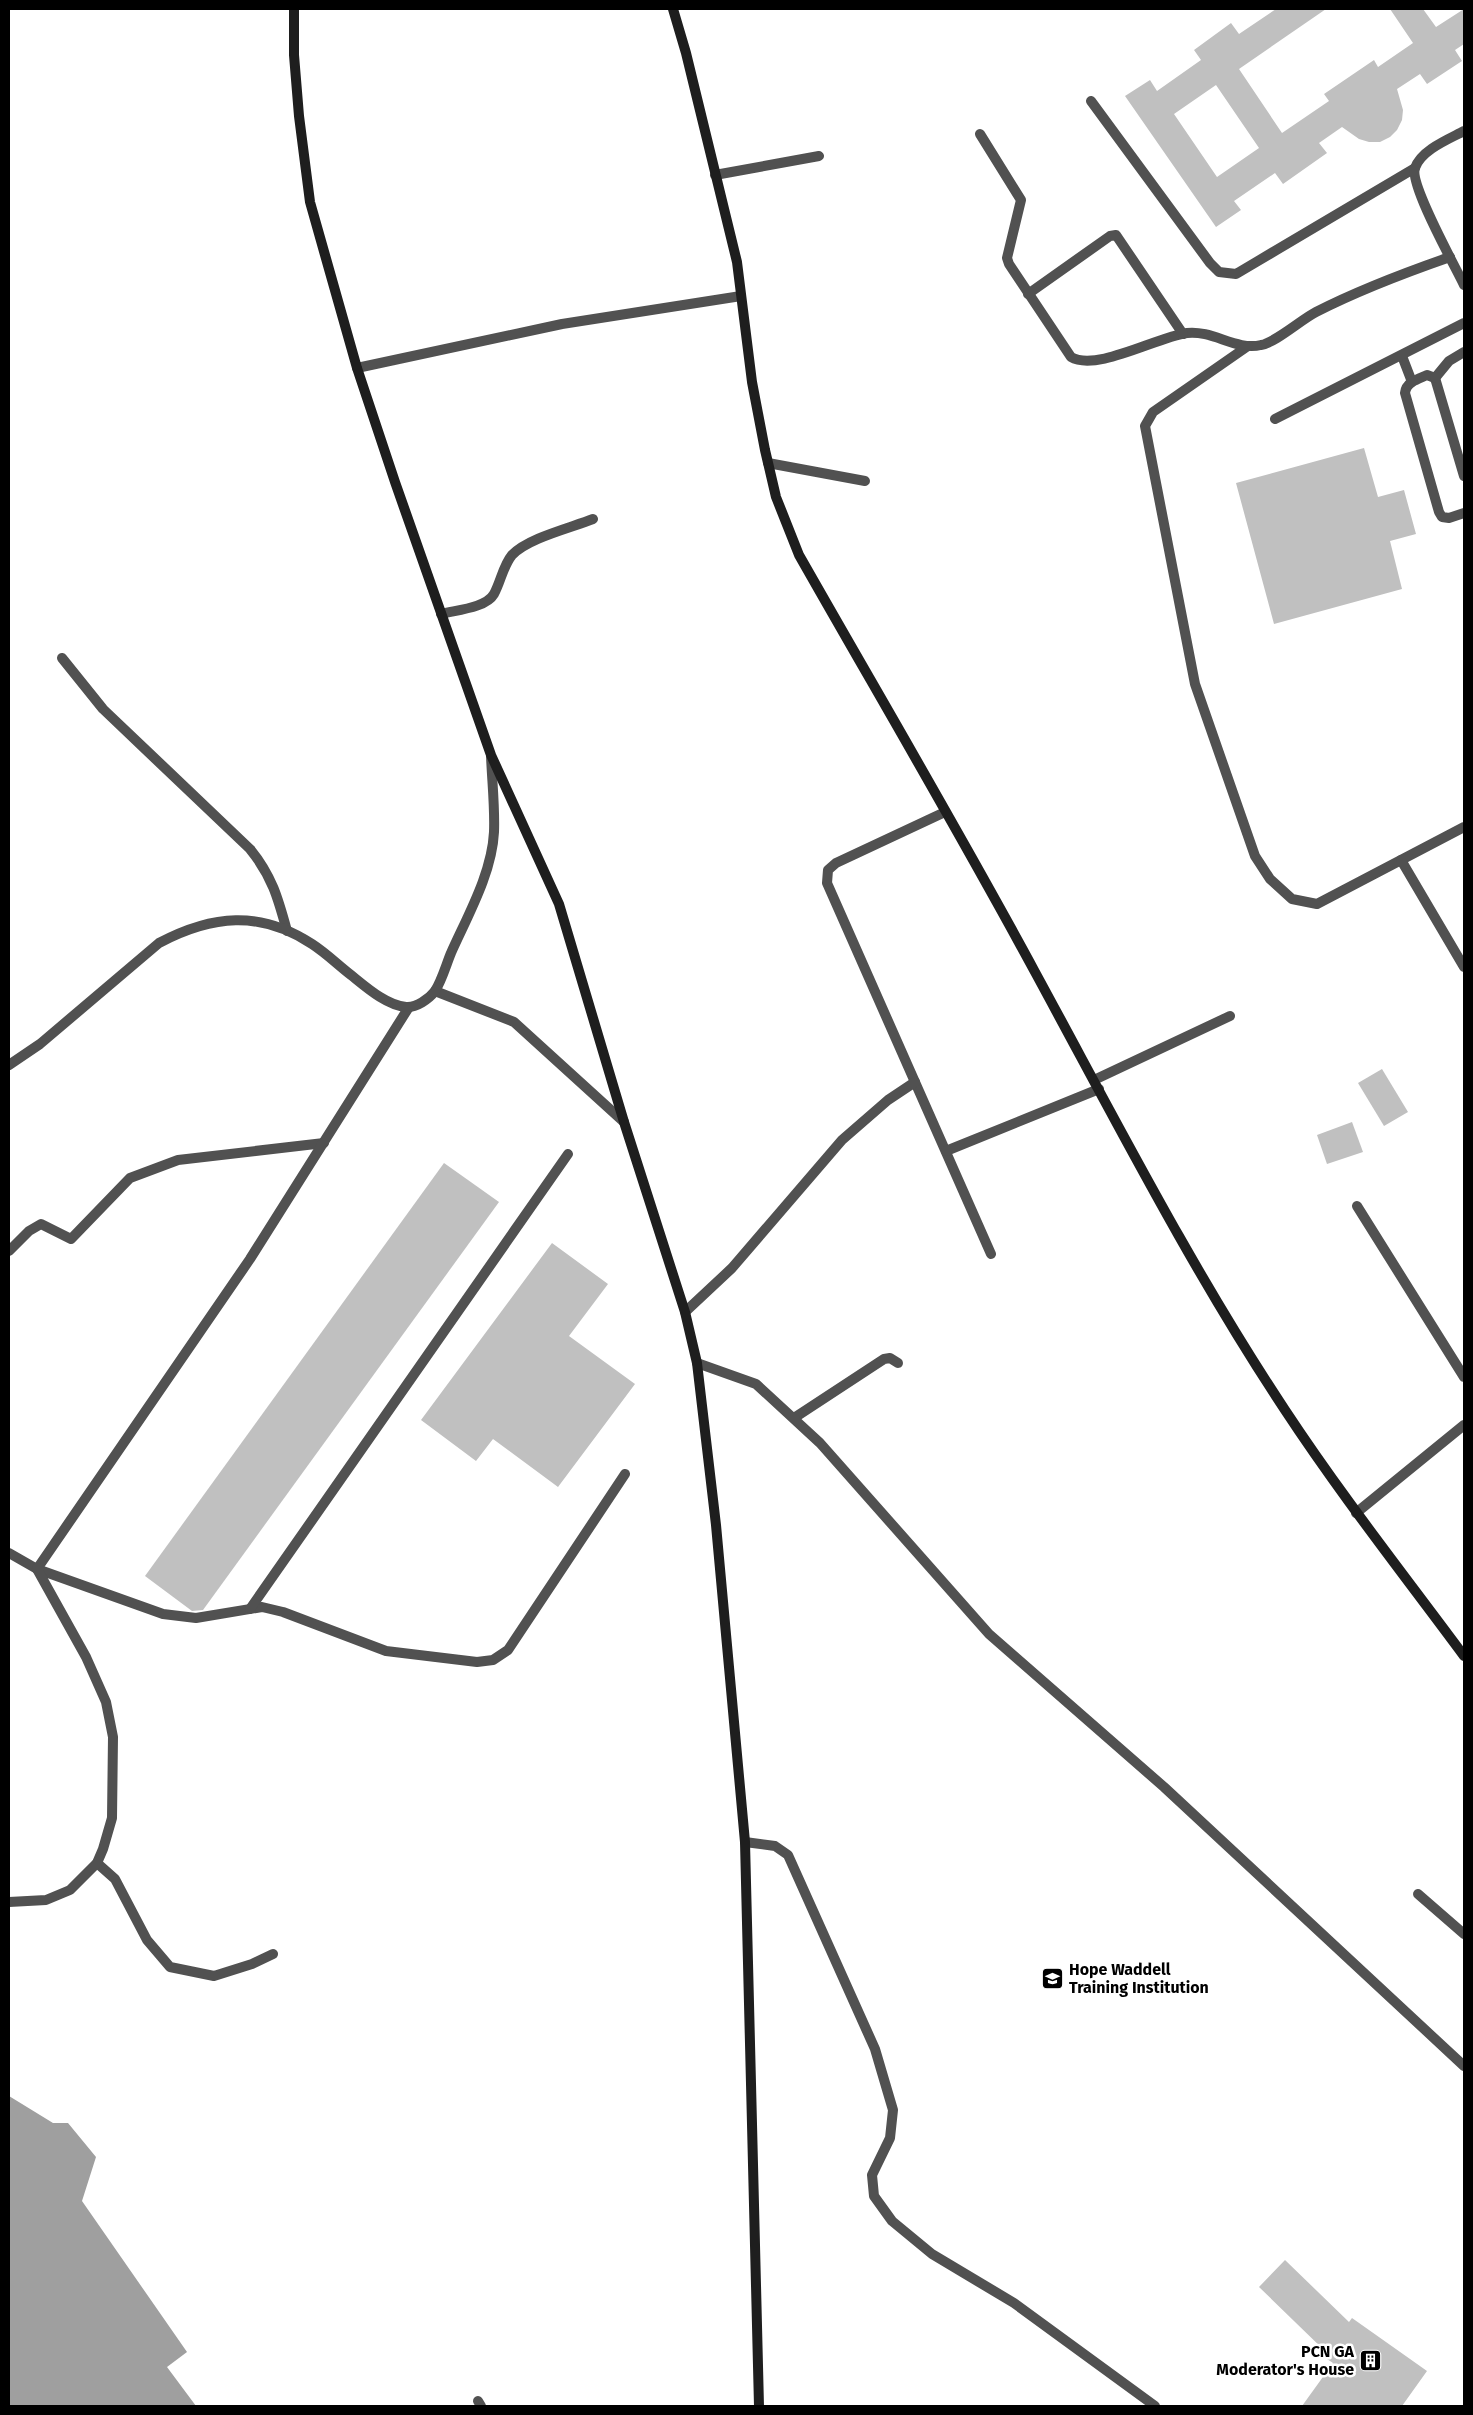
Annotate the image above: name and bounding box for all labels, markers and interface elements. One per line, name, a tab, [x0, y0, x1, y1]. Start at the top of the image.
place label: Hope Waddell Training Institution	[1069, 1960, 1209, 1997]
school or university icon: Hope Waddell Training Institution	[1041, 1966, 1065, 1990]
place label: PCN GA Moderator's House	[1216, 2342, 1355, 2379]
building icon: PCN GA Moderator's House	[1358, 2348, 1382, 2372]

